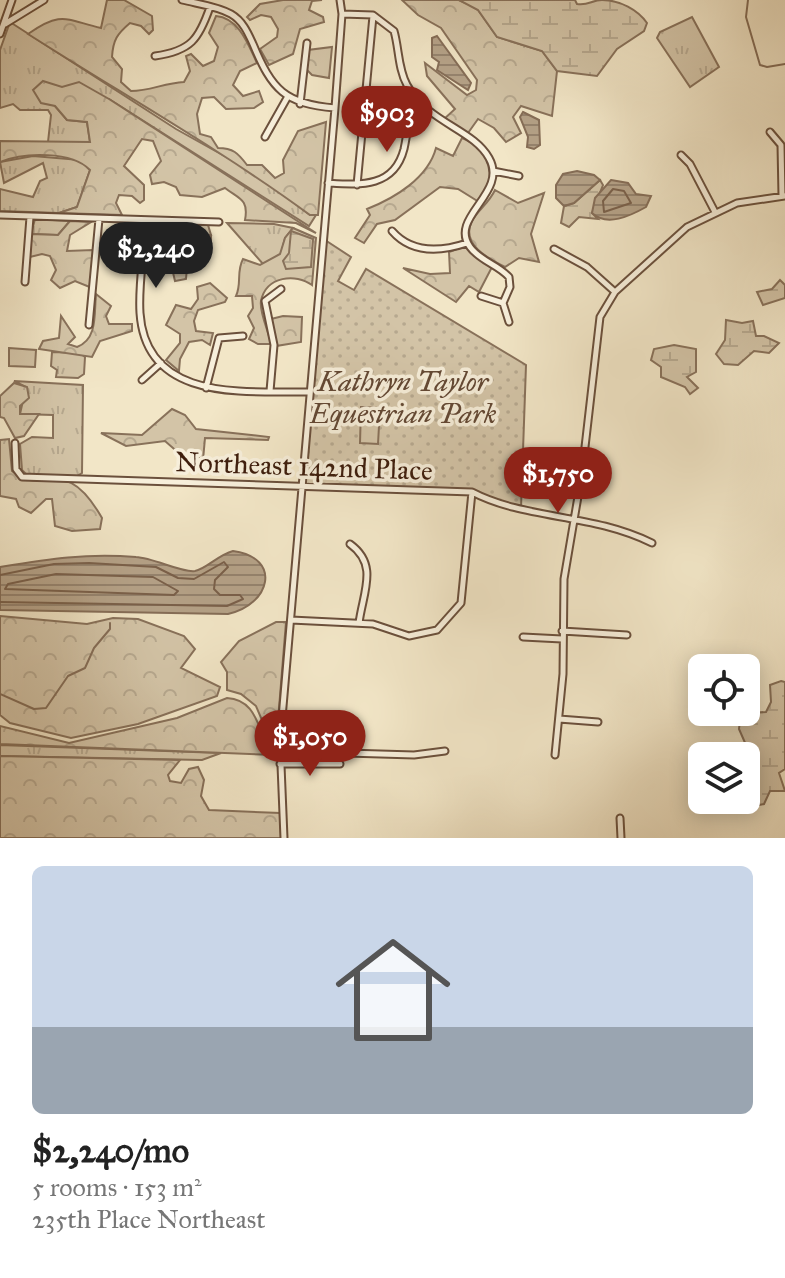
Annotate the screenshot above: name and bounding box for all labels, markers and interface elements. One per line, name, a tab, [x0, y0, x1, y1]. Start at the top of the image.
pin: $903	[340, 86, 434, 154]
text: $903	[359, 96, 415, 128]
pin: $2,240	[91, 222, 221, 290]
text: $2,240	[117, 232, 195, 264]
park label: Kathryn Taylor Equestrian Park	[309, 364, 497, 431]
street label: Northeast 142nd Place	[175, 444, 433, 488]
pin: $1,750	[493, 447, 623, 515]
text: $1,750	[522, 457, 594, 489]
map controls	[688, 654, 760, 814]
button: locate	[688, 654, 760, 726]
pin: $1,050	[245, 710, 375, 778]
text: $1,050	[273, 720, 347, 752]
button: layers	[688, 742, 760, 814]
icon: home	[321, 918, 465, 1062]
text: $2,240/mo	[32, 1130, 189, 1171]
text: 5 rooms · 153 m²	[32, 1171, 202, 1203]
text: 235th Place Northeast	[32, 1203, 265, 1235]

